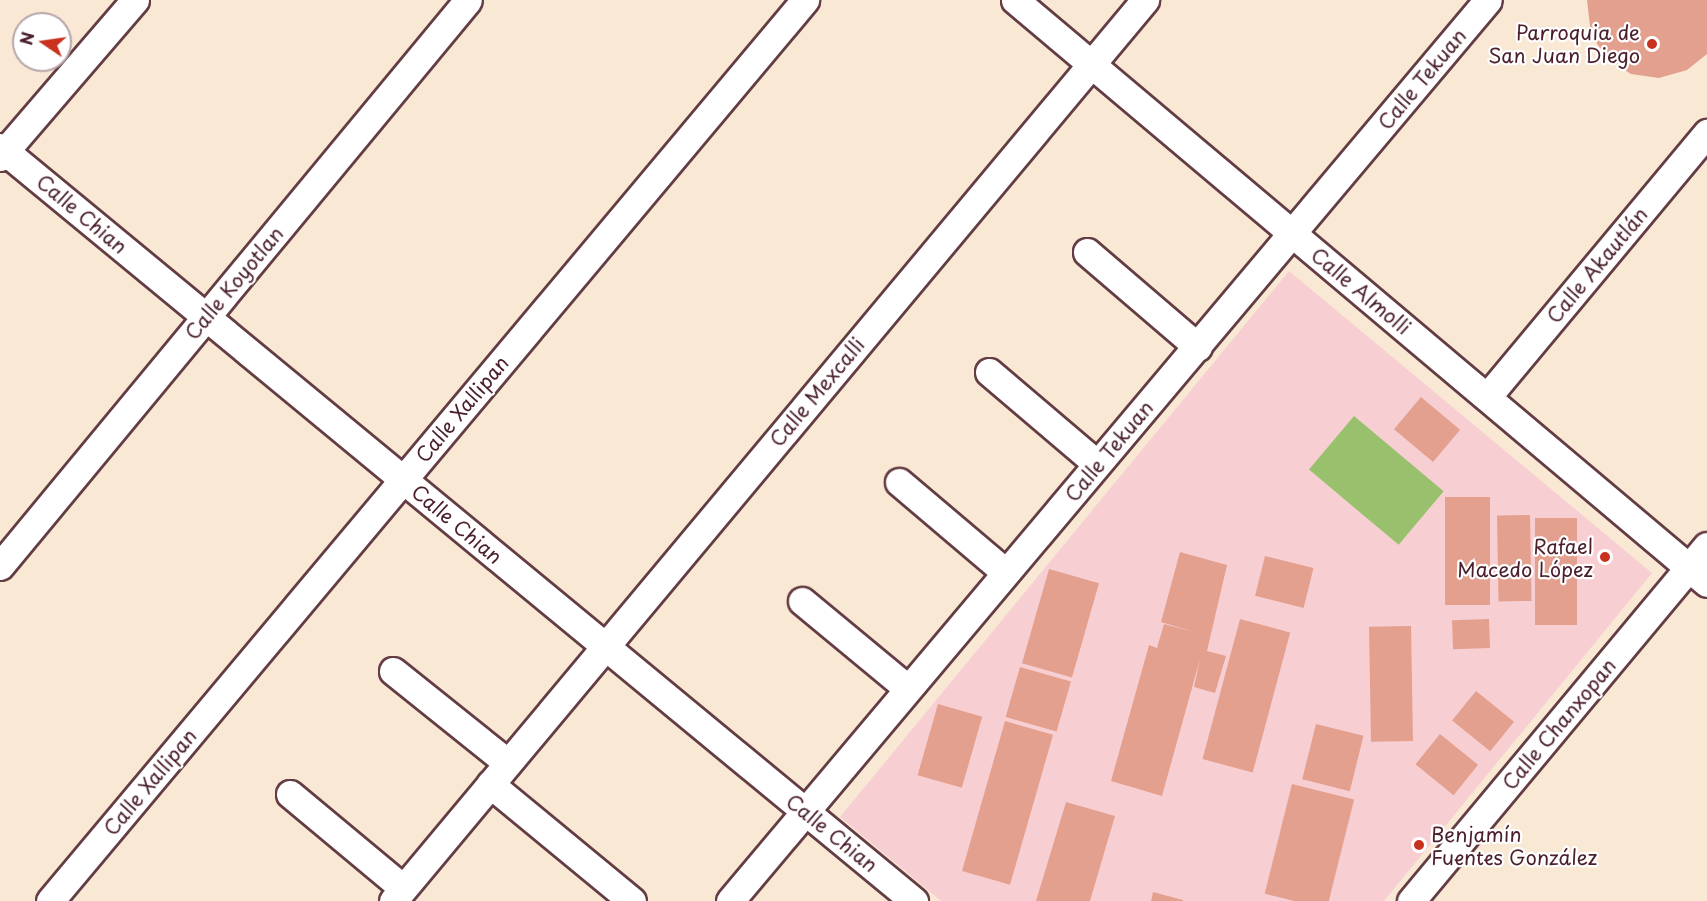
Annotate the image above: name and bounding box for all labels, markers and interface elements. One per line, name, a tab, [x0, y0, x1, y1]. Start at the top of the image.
north arrow	[12, 12, 72, 72]
place label: Parroquia de San Juan Diego	[1489, 20, 1640, 67]
street label: Calle Tekuan	[1373, 23, 1471, 135]
text: N	[13, 30, 40, 47]
marker: Parroquia de San Juan Diego	[1645, 37, 1659, 51]
street label: Calle Chian	[32, 169, 132, 259]
street label: Calle Akautlán	[1541, 202, 1653, 328]
street label: Calle Koyotlan	[180, 221, 288, 345]
street label: Calle Almolli	[1306, 242, 1416, 340]
street label: Calle Mexcalli	[765, 333, 869, 451]
street label: Calle Xallipan	[410, 351, 514, 467]
street label: Calle Tekuan	[1060, 395, 1158, 507]
street label: Calle Chian	[407, 479, 507, 569]
place label: Rafael Macedo López	[1458, 534, 1593, 581]
marker: Rafael Macedo López	[1598, 550, 1612, 564]
street label: Calle Chanxopan	[1497, 653, 1621, 795]
street label: Calle Xallipan	[98, 724, 202, 840]
street label: Calle Chian	[781, 789, 883, 877]
place label: Benjamín Fuentes González	[1431, 822, 1599, 869]
marker: Benjamín Fuentes González	[1412, 838, 1426, 852]

